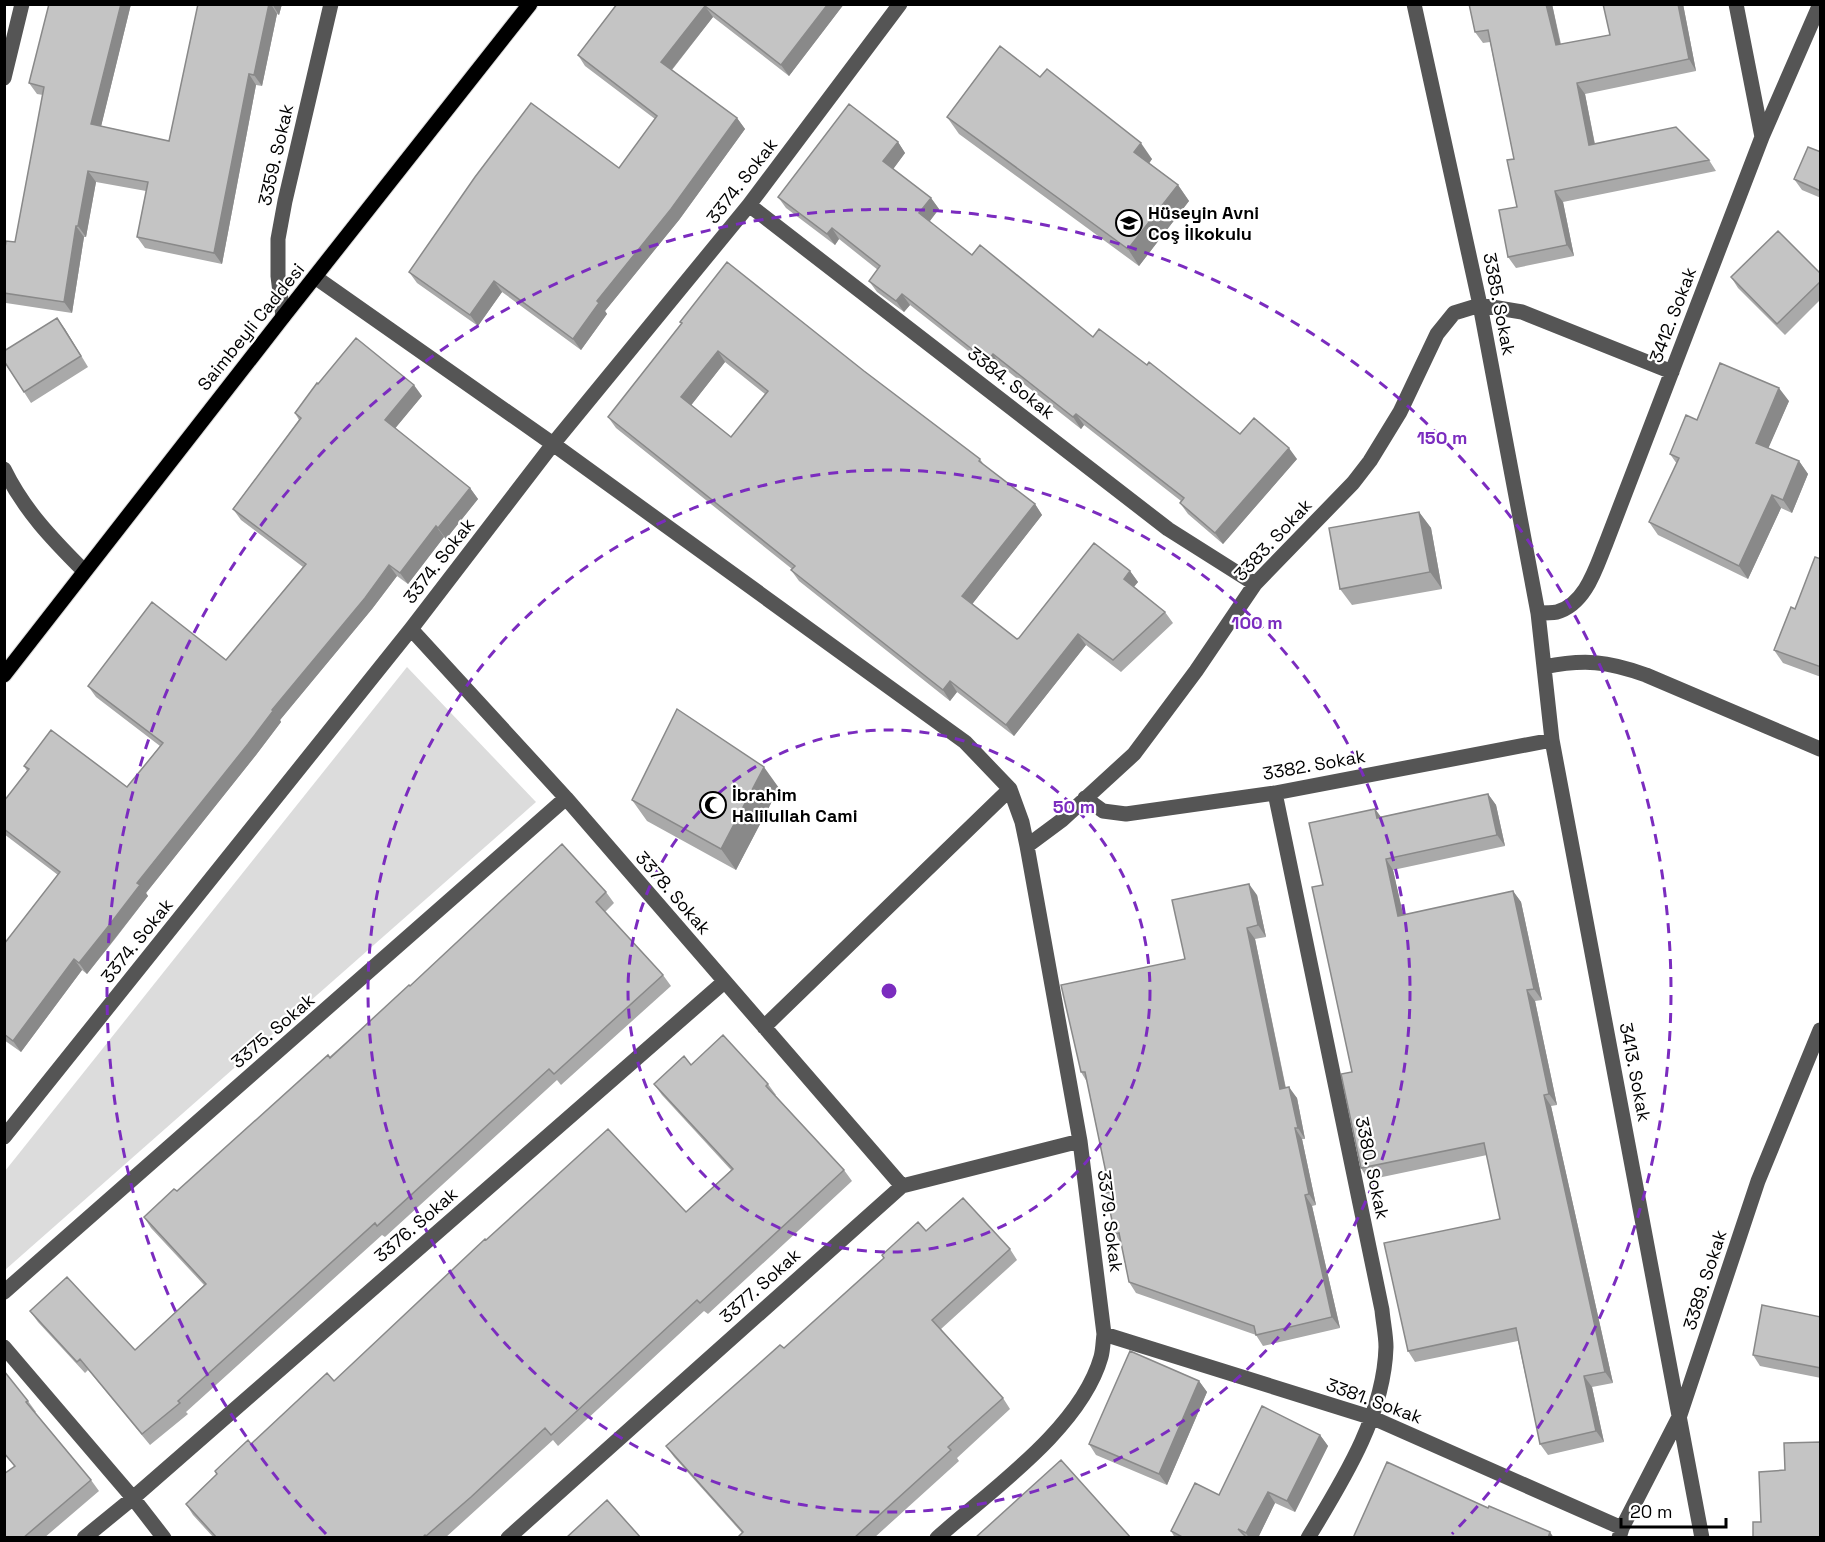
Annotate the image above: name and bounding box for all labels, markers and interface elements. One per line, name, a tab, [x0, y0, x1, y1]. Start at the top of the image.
street label: 3359. Sokak	[253, 102, 298, 208]
street label: 3374. Sokak	[701, 133, 782, 228]
place label: Hüseyin Avni Coş İlkokulu	[1148, 201, 1259, 245]
school or university icon: Hüseyin Avni Coş İlkokulu	[1114, 208, 1144, 238]
street label: 3385. Sokak	[1478, 251, 1521, 357]
street label: Saimbeyli Caddesi	[192, 258, 309, 395]
street label: 3412. Sokak	[1644, 264, 1701, 366]
street label: 3384. Sokak	[963, 341, 1060, 424]
text: 150 m	[1417, 426, 1467, 449]
street label: 3383. Sokak	[1229, 494, 1317, 586]
street label: 3374. Sokak	[398, 513, 479, 608]
text: 100 m	[1231, 611, 1283, 634]
street label: 3382. Sokak	[1261, 744, 1367, 785]
place label: İbrahim Halilullah Cami	[732, 783, 857, 827]
mosque icon: İbrahim Halilullah Cami	[698, 790, 728, 820]
text: 50 m	[1053, 795, 1095, 818]
street label: 3378. Sokak	[631, 846, 716, 939]
street label: 3374. Sokak	[95, 893, 178, 988]
centre of rings	[879, 981, 899, 1001]
street label: 3375. Sokak	[226, 988, 319, 1073]
street label: 3413. Sokak	[1615, 1020, 1656, 1124]
street label: 3380. Sokak	[1350, 1114, 1395, 1222]
street label: 3379. Sokak	[1093, 1168, 1128, 1274]
street label: 3376. Sokak	[369, 1182, 462, 1267]
street label: 3389. Sokak	[1678, 1227, 1732, 1333]
street label: 3377. Sokak	[714, 1243, 805, 1328]
street label: 3381. Sokak	[1323, 1372, 1426, 1429]
scale bar	[1621, 1491, 1726, 1529]
text: 20 m	[1630, 1500, 1673, 1523]

